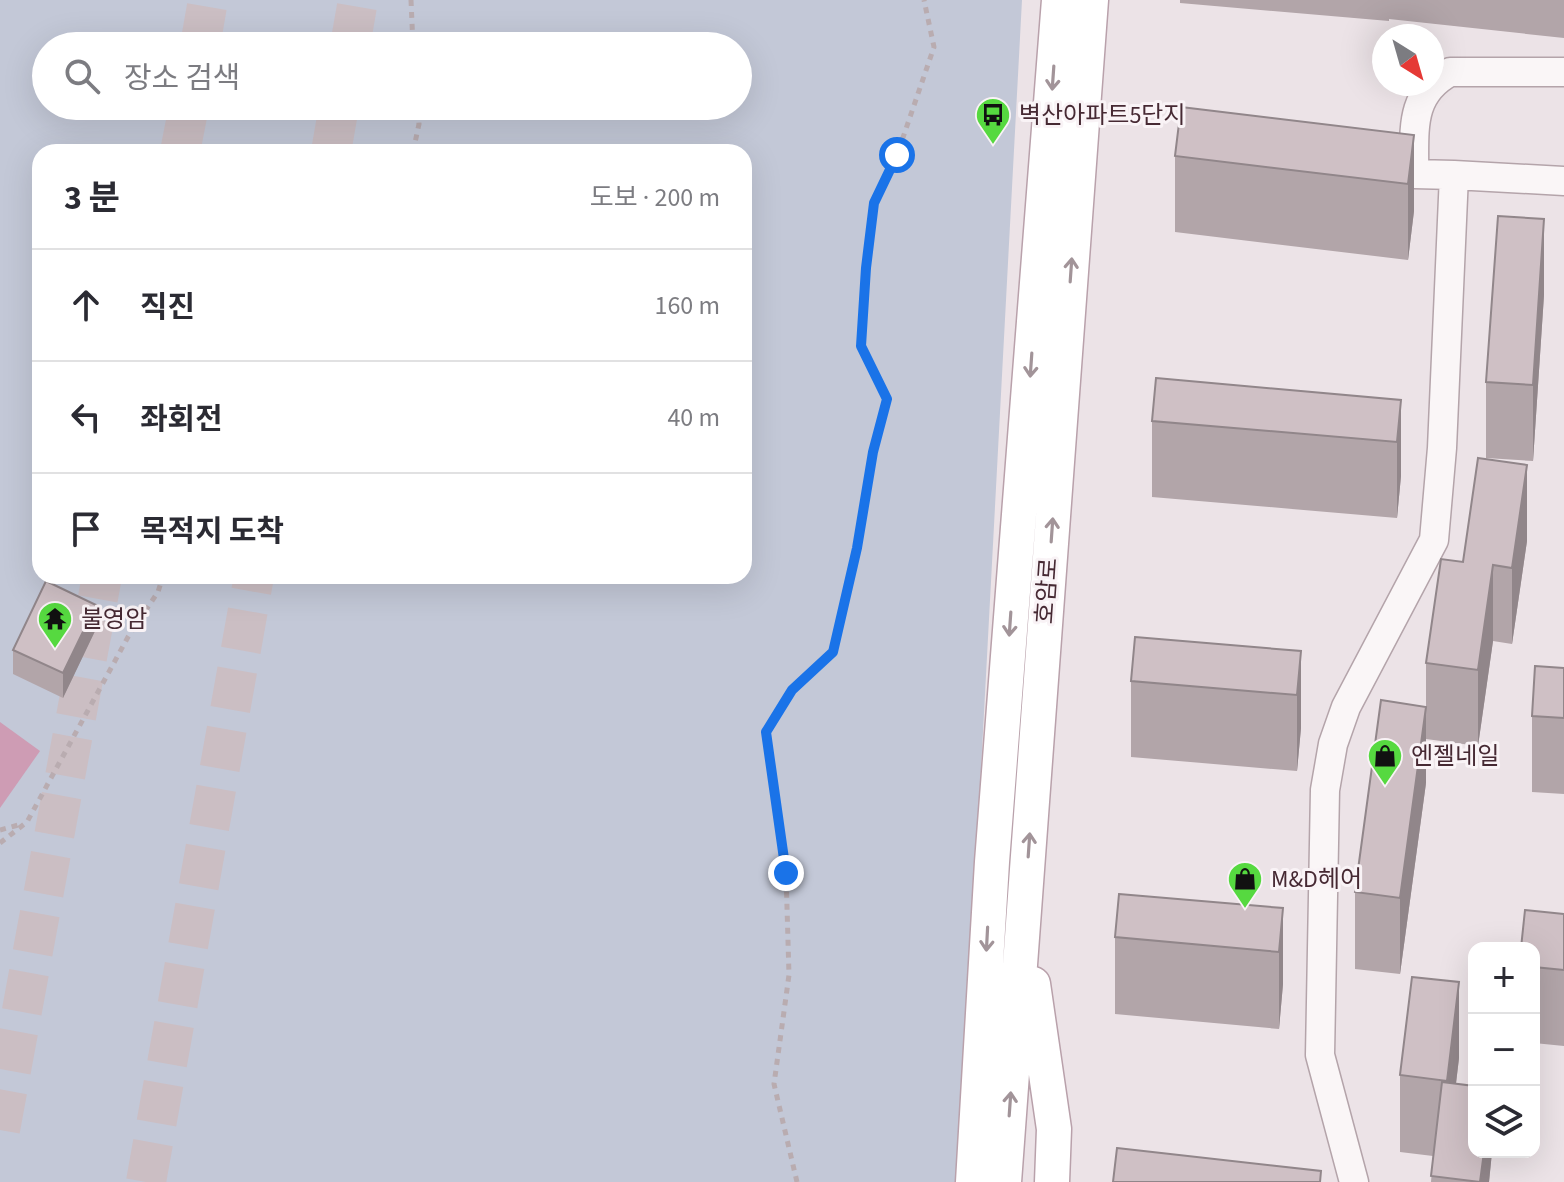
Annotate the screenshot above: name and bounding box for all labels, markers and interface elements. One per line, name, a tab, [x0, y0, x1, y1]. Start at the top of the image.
north arrow	[1372, 24, 1444, 96]
search box	[32, 32, 752, 120]
icon: search	[60, 54, 104, 98]
text: 장소 검색	[124, 57, 240, 100]
one-way arrow	[1045, 64, 1060, 91]
bus stop icon: 벽산아파트5단지	[974, 96, 1012, 146]
place label: 벽산아파트5단지	[1019, 98, 1186, 133]
route start	[879, 137, 915, 173]
text: 3 분	[64, 174, 120, 223]
text: 도보 · 200 m	[590, 179, 720, 216]
one-way arrow	[1064, 257, 1079, 284]
icon: ahead	[64, 283, 108, 327]
text: 직진	[140, 286, 195, 329]
text: 160 m	[654, 287, 720, 324]
one-way arrow	[1023, 351, 1038, 378]
icon: left	[64, 395, 108, 439]
text: 좌회전	[140, 398, 223, 441]
text: 40 m	[667, 399, 720, 436]
icon: arrive	[64, 507, 108, 551]
text: 목적지 도착	[140, 510, 284, 553]
one-way arrow	[1045, 517, 1060, 544]
street label: 호암로	[1027, 557, 1067, 625]
temple icon: 불영암	[36, 600, 74, 650]
place label: 불영암	[81, 602, 147, 637]
one-way arrow	[1003, 610, 1018, 637]
shop icon: 엔젤네일	[1366, 737, 1404, 787]
place label: 엔젤네일	[1411, 739, 1499, 774]
one-way arrow	[1022, 832, 1037, 859]
route end	[768, 855, 804, 891]
shop icon: M&D헤어	[1226, 860, 1264, 910]
place label: M&D헤어	[1271, 862, 1362, 897]
one-way arrow	[980, 925, 995, 952]
map controls	[1468, 942, 1540, 1158]
button: +	[1468, 942, 1540, 1014]
button: −	[1468, 1014, 1540, 1086]
button: layers	[1468, 1086, 1540, 1158]
one-way arrow	[1003, 1091, 1018, 1118]

